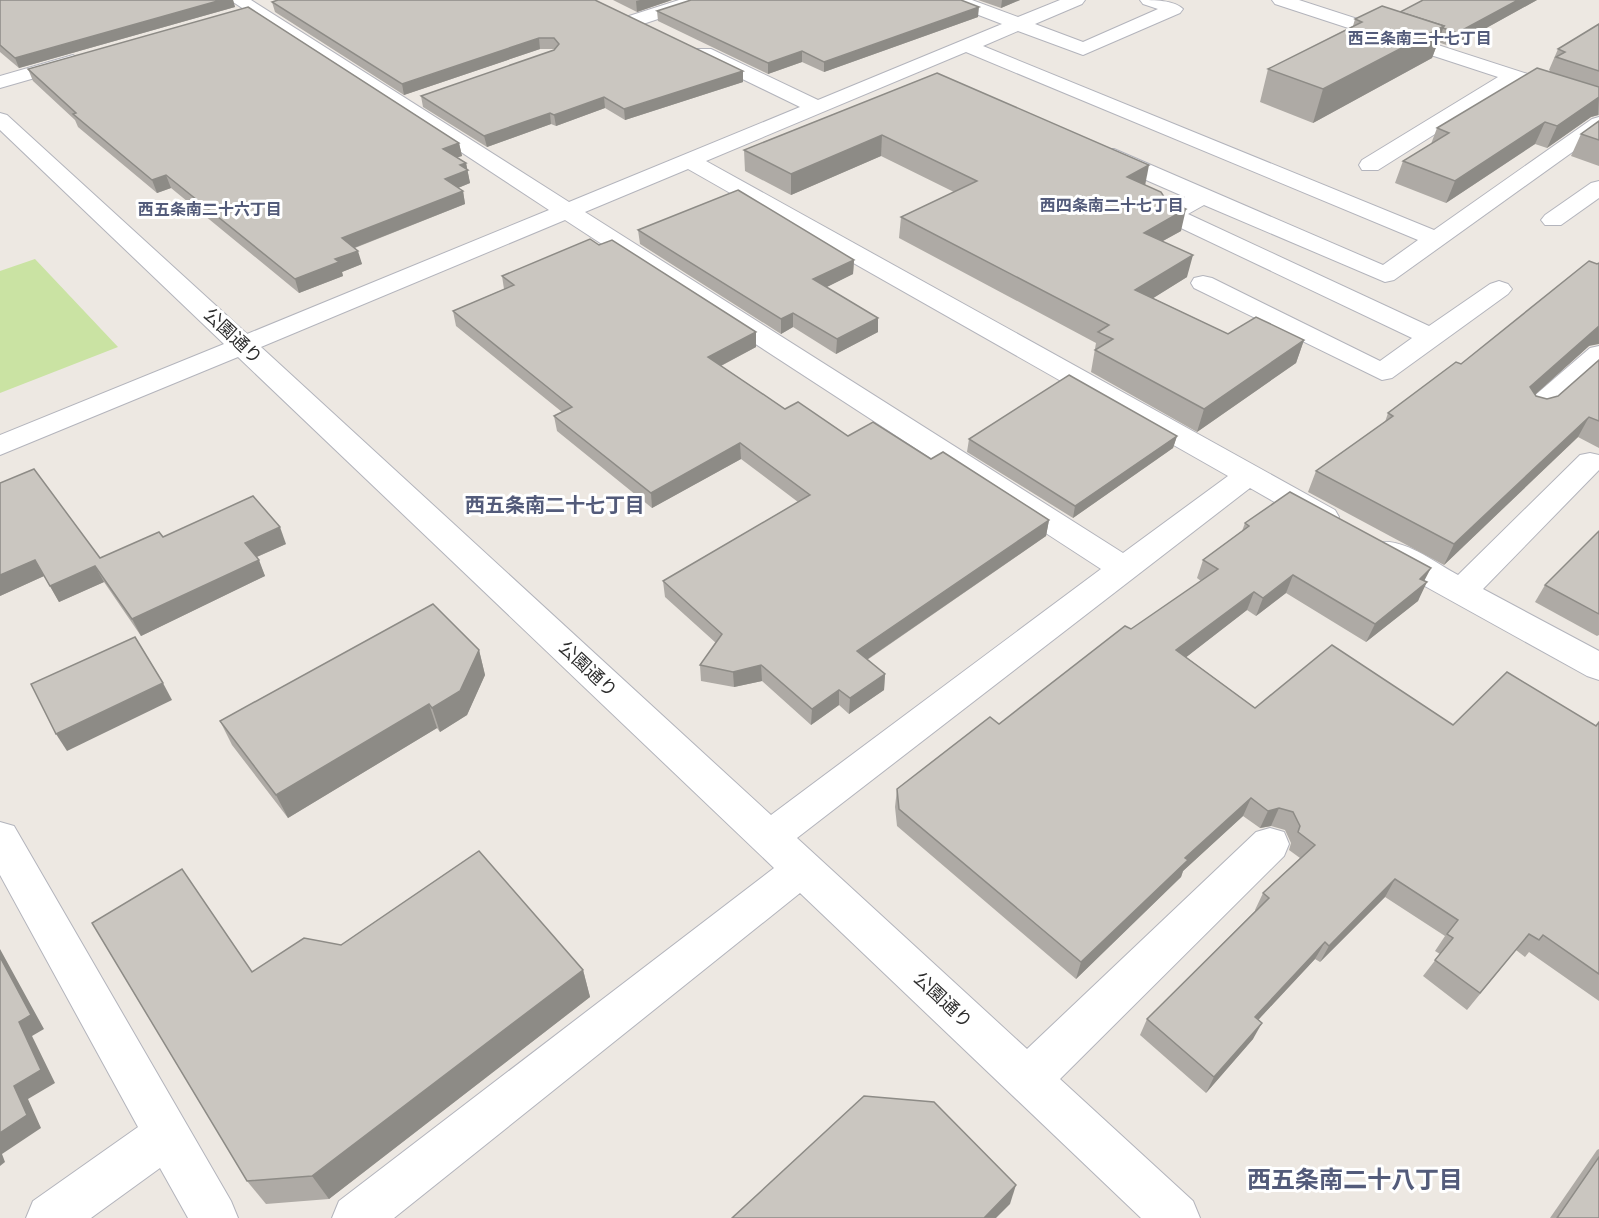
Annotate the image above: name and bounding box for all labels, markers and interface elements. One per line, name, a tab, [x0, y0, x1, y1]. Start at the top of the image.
district label: 西三条南二十七丁目	[1348, 29, 1492, 49]
district label: 西四条南二十七丁目	[1040, 196, 1184, 216]
district label: 西五条南二十六丁目	[138, 200, 282, 220]
street label: 公園通り	[199, 303, 267, 369]
district label: 西五条南二十七丁目	[465, 494, 645, 518]
street label: 公園通り	[554, 636, 622, 702]
street label: 公園通り	[909, 967, 977, 1033]
district label: 西五条南二十八丁目	[1247, 1166, 1463, 1195]

